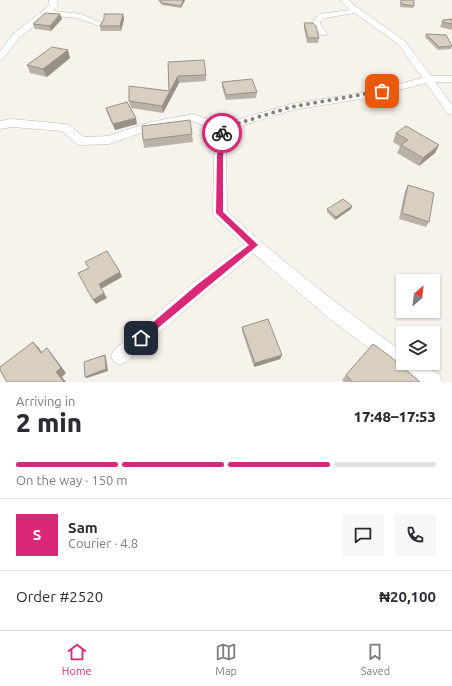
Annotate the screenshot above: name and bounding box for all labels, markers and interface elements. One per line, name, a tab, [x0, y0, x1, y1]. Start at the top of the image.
pin	[365, 74, 399, 108]
icon: bag	[371, 80, 393, 102]
courier	[202, 113, 242, 153]
icon: bike	[211, 122, 233, 144]
north arrow	[396, 274, 440, 318]
map controls	[396, 274, 440, 370]
pin	[124, 321, 158, 355]
button: layers	[396, 326, 440, 370]
icon: home	[130, 327, 152, 349]
text: Arriving in	[16, 394, 75, 408]
text: 2 min	[16, 408, 82, 437]
text: 17:48–17:53	[353, 408, 436, 425]
text: On the way · 150 m	[16, 473, 128, 487]
button: chat	[342, 514, 384, 556]
button: phone	[394, 514, 436, 556]
text: Sam	[68, 519, 98, 536]
text: S	[33, 526, 41, 543]
text: Courier · 4.8	[68, 536, 138, 550]
text: Order #2520	[16, 588, 103, 605]
text: ₦20,100	[379, 588, 436, 605]
tab: Home	[62, 641, 92, 677]
tab: Map	[215, 641, 237, 677]
tab: Saved	[361, 641, 390, 677]

